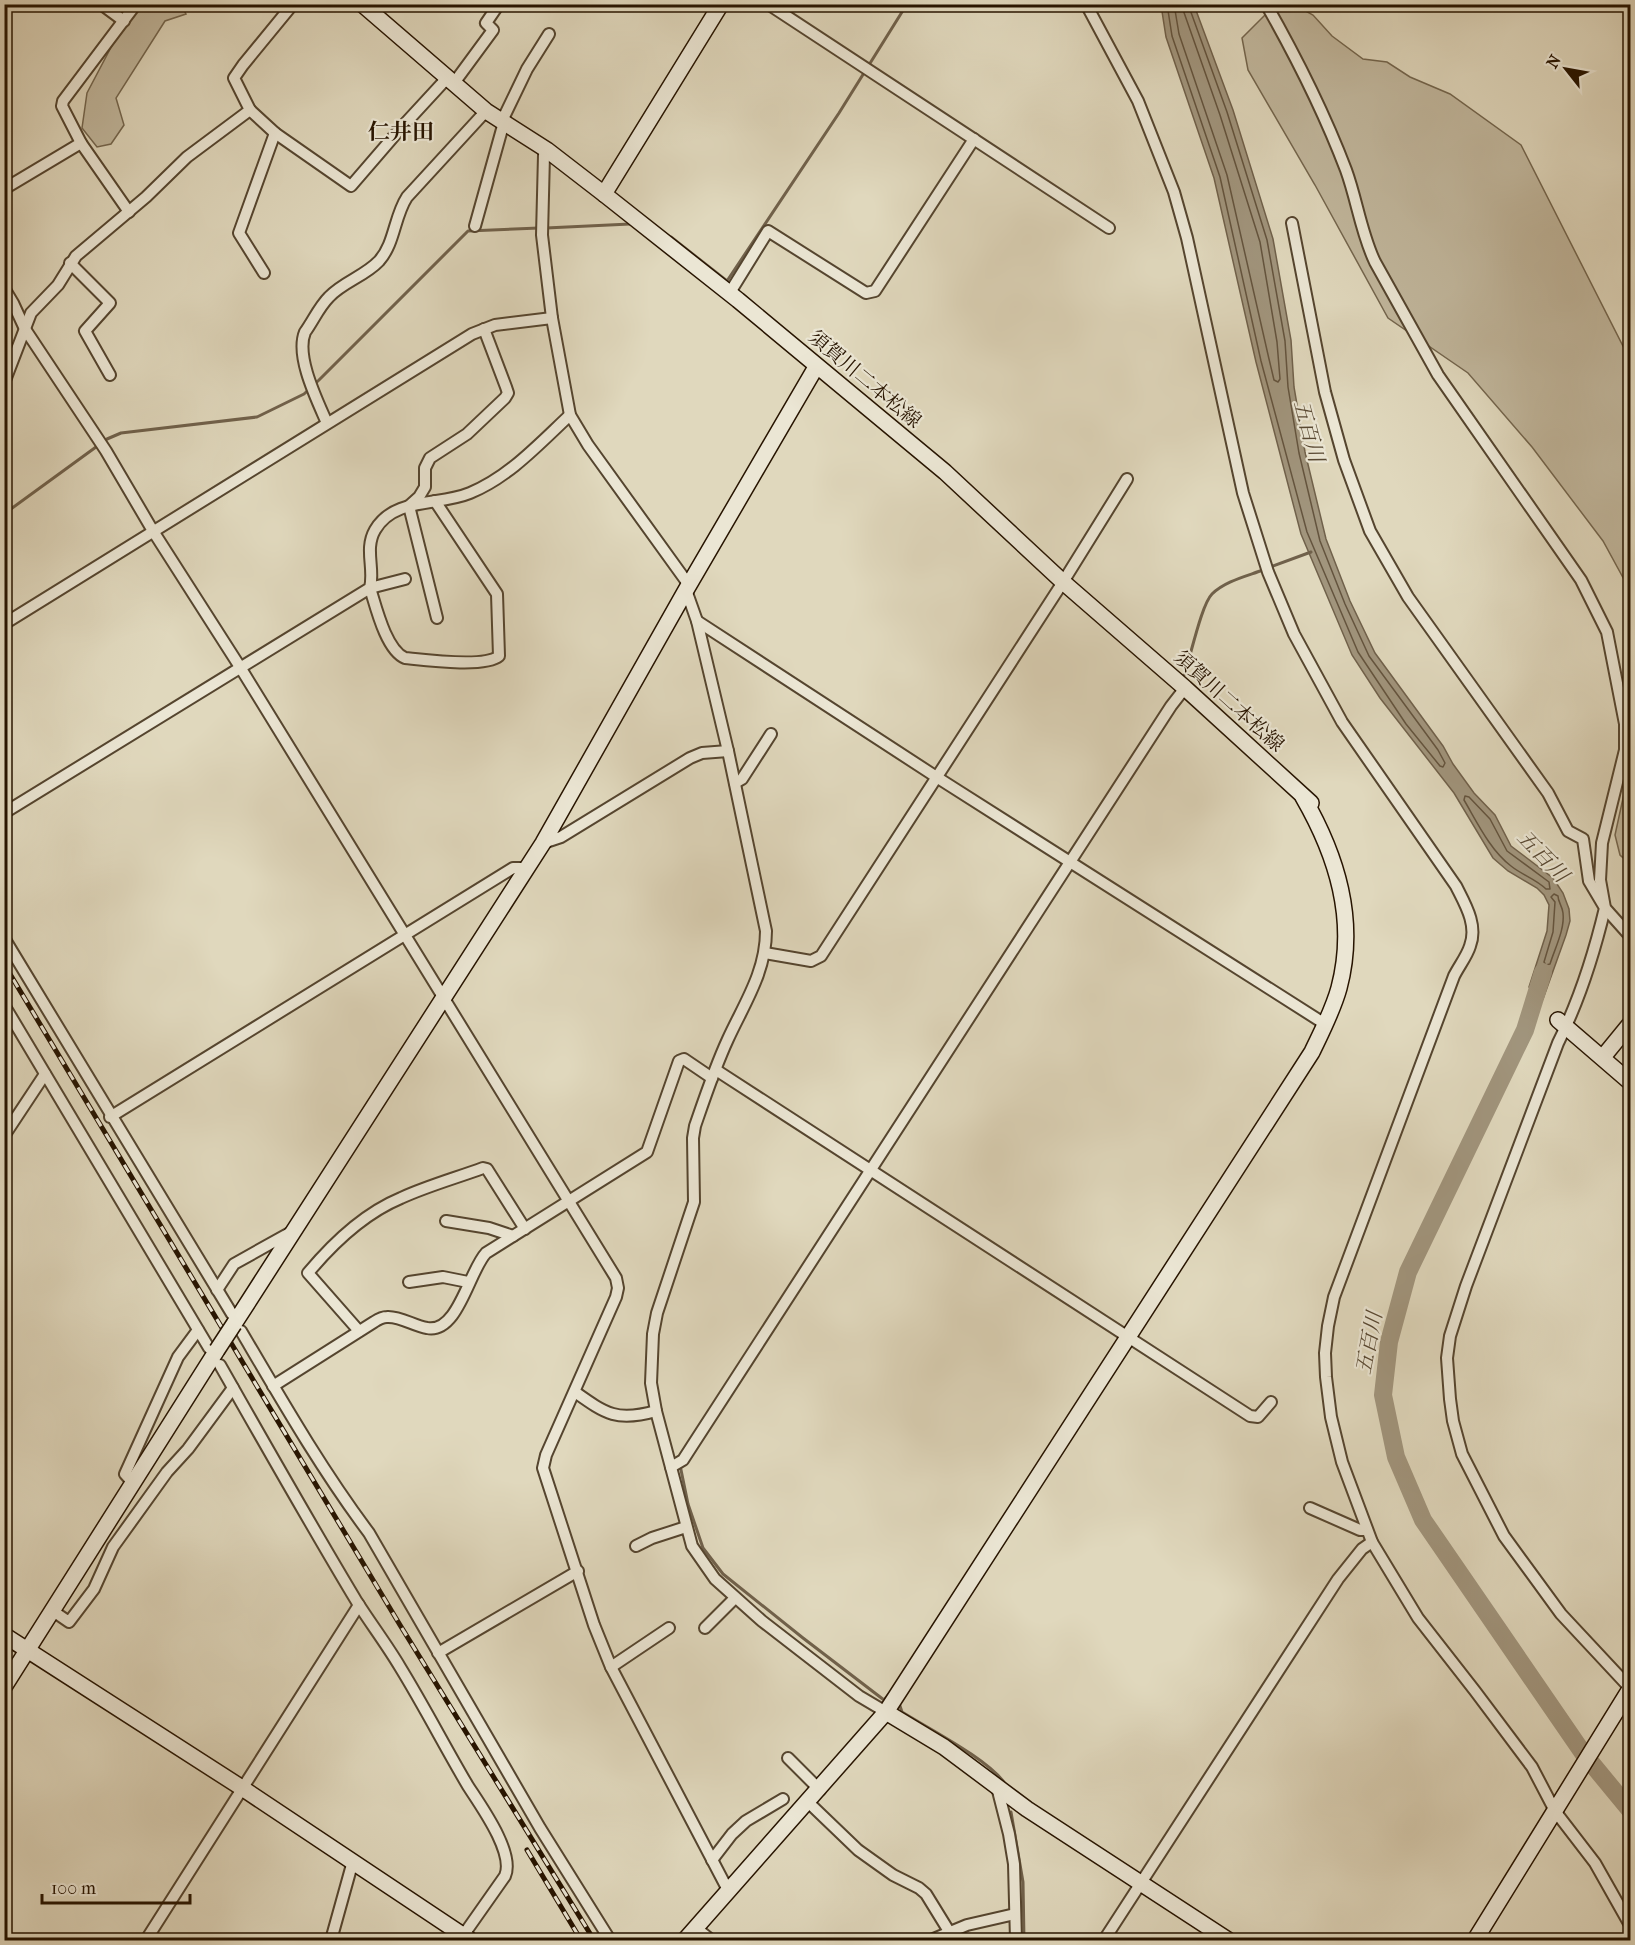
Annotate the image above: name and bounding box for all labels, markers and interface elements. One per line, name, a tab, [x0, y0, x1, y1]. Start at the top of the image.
north arrow	[1536, 39, 1596, 99]
text: N	[1542, 51, 1565, 72]
district label: 仁井田	[368, 119, 434, 145]
street label: 須賀川二本松線	[804, 325, 926, 433]
water label: 五百川	[1289, 397, 1329, 466]
street label: 須賀川二本松線	[1169, 646, 1289, 756]
water label: 五百川	[1512, 825, 1575, 888]
water label: 五百川	[1351, 1308, 1387, 1376]
scale bar	[42, 1867, 190, 1905]
text: 100 m	[51, 1878, 96, 1899]

